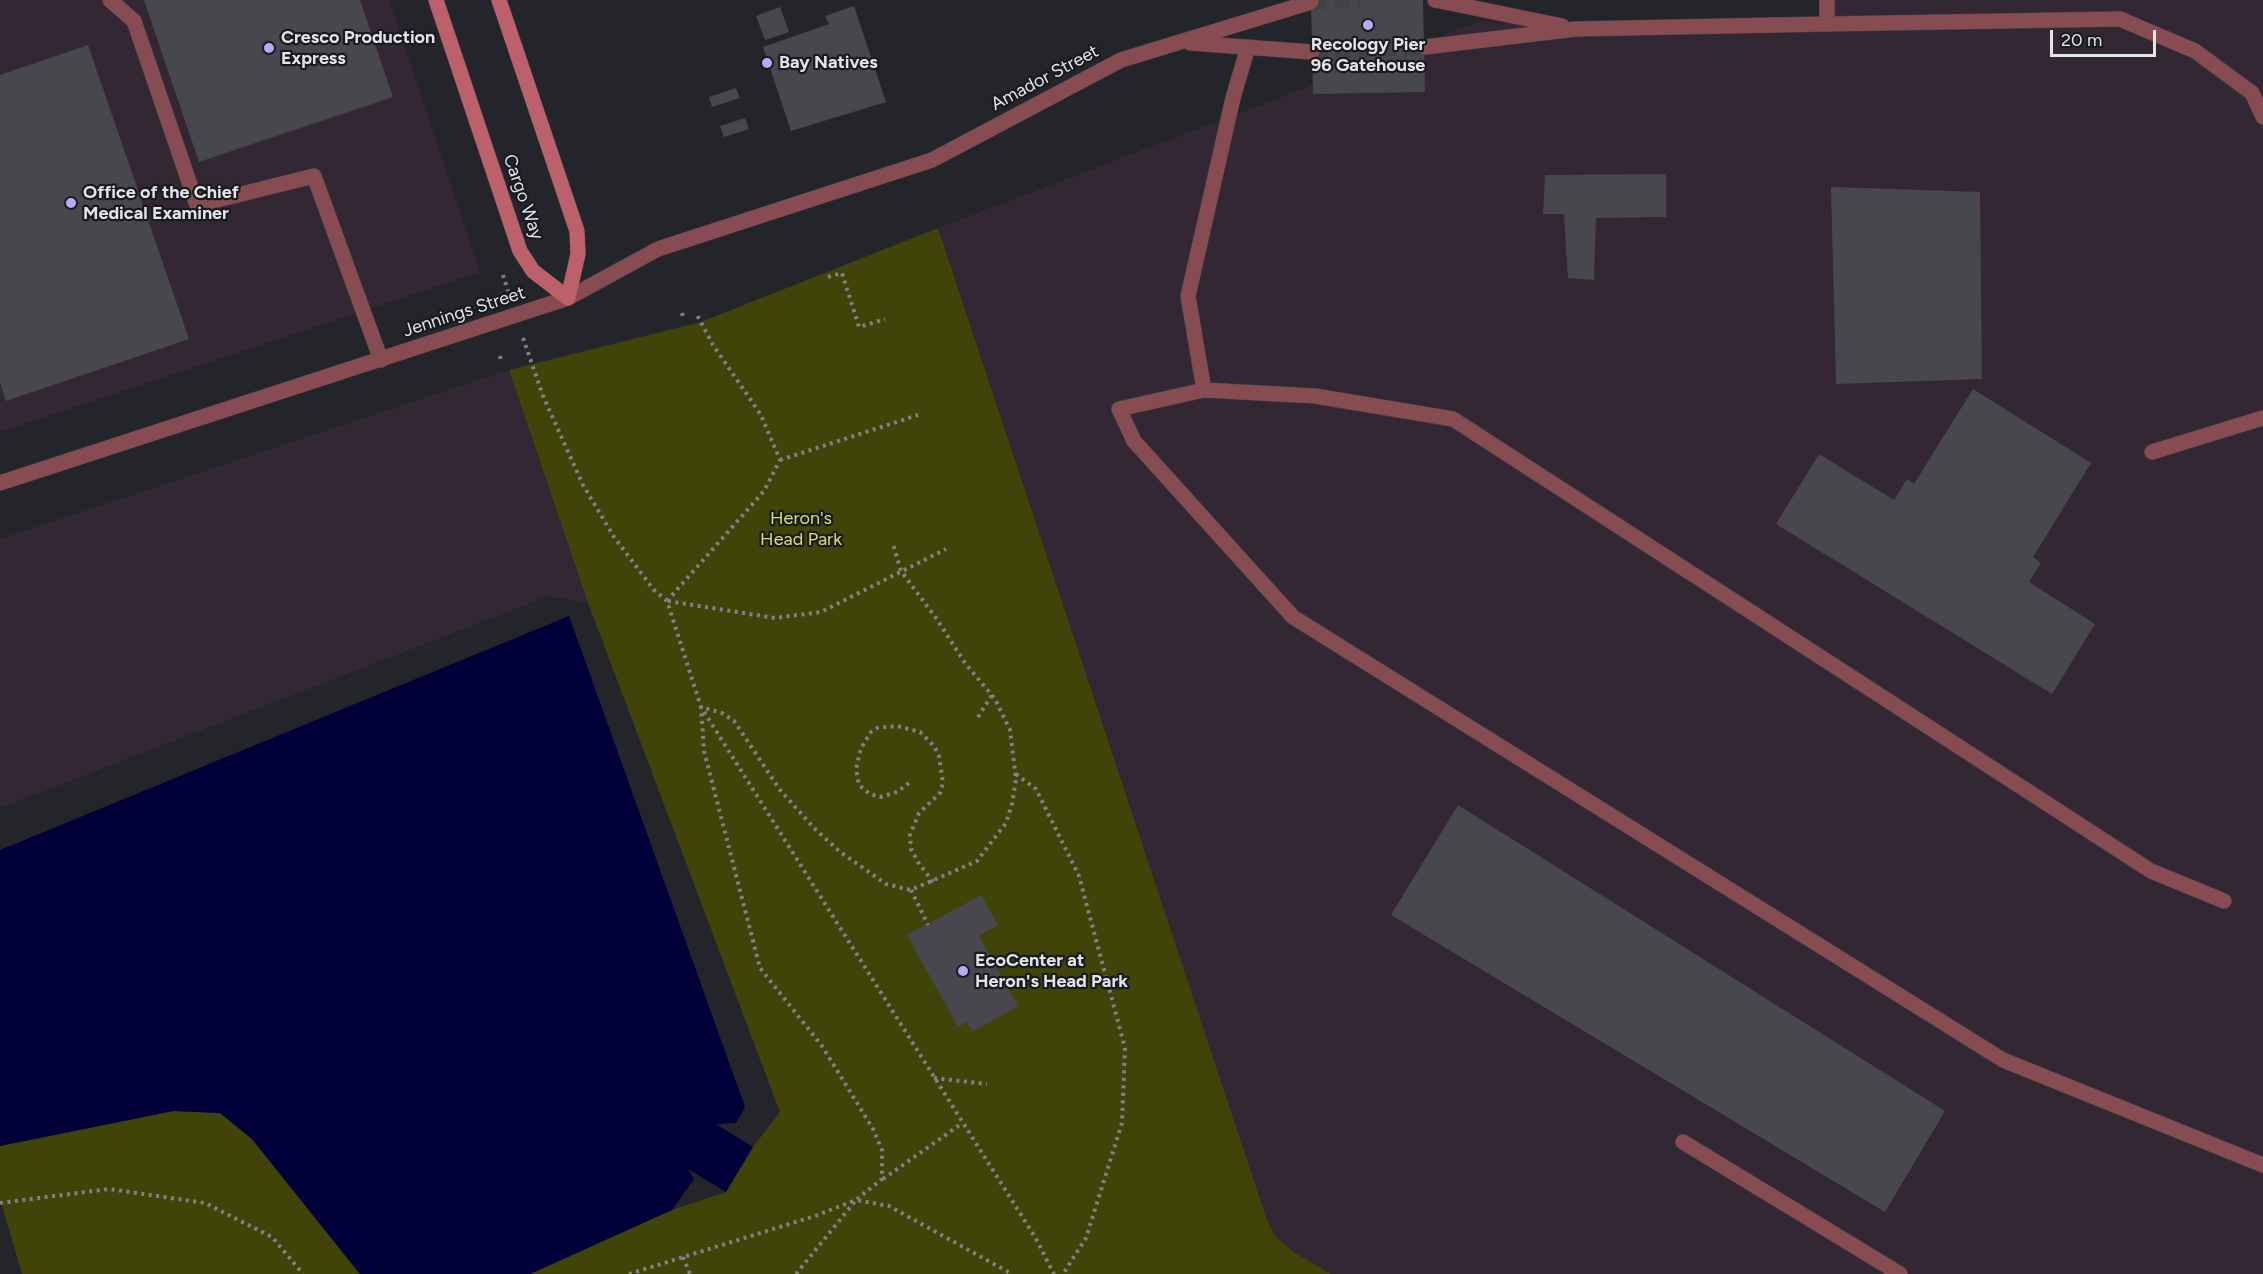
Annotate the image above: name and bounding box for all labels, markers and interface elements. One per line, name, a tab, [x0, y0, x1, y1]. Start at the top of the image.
marker: Recology Pier 96 Gatehouse	[1361, 18, 1375, 32]
scale bar	[2053, 18, 2160, 56]
place label: Cresco Production Express	[281, 27, 435, 70]
text: 20 m	[2061, 29, 2102, 51]
place label: Recology Pier 96 Gatehouse	[1311, 34, 1425, 76]
marker: Cresco Production Express	[262, 41, 276, 55]
street label: Amador Street	[988, 41, 1102, 115]
place label: Bay Natives	[779, 52, 878, 74]
marker: Bay Natives	[760, 56, 774, 70]
street label: Cargo Way	[498, 152, 548, 242]
place label: Office of the Chief Medical Examiner	[83, 182, 239, 224]
marker: Office of the Chief Medical Examiner	[64, 196, 78, 210]
street label: Jennings Street	[400, 282, 528, 342]
park label: Heron's Head Park	[760, 508, 842, 550]
place label: EcoCenter at Heron's Head Park	[975, 950, 1128, 992]
marker: EcoCenter at Heron's Head Park	[956, 964, 970, 978]

